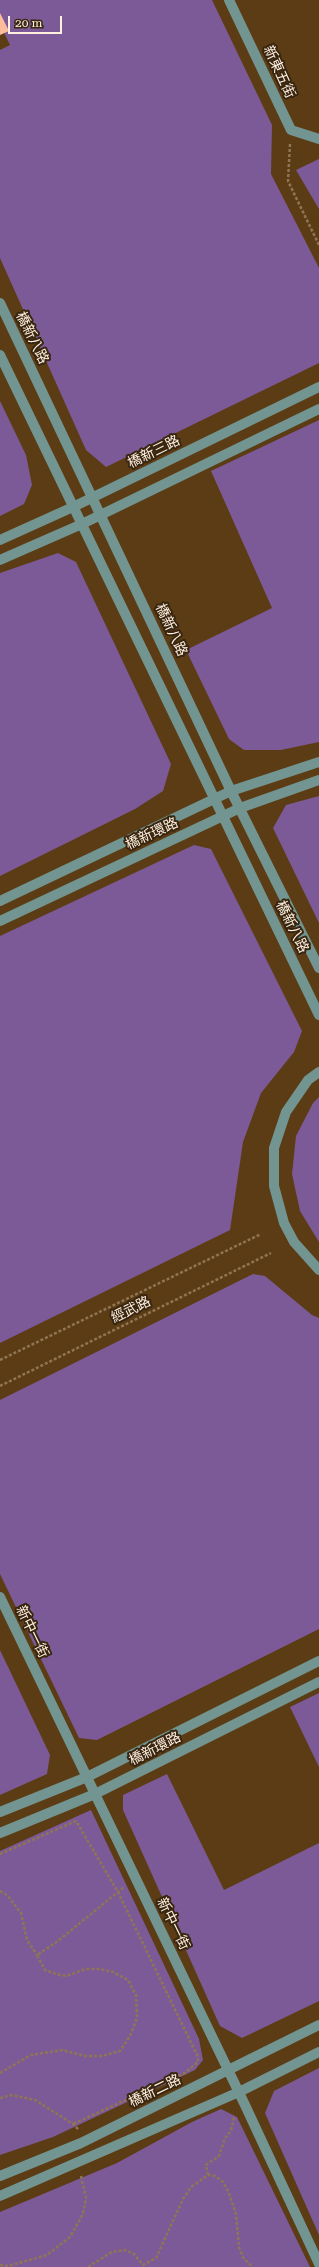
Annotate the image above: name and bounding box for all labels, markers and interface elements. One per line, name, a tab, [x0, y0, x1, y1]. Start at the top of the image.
scale bar	[10, 8, 64, 34]
text: 20 m	[15, 16, 42, 30]
street label: 新東五街	[260, 43, 298, 101]
street label: 橋新八路	[12, 309, 52, 367]
street label: 橋新三路	[125, 432, 183, 472]
street label: 橋新八路	[152, 601, 190, 659]
street label: 橋新環路	[123, 815, 181, 853]
street label: 橋新八路	[272, 898, 312, 956]
street label: 經武路	[108, 1293, 154, 1327]
street label: 新中一街	[12, 1603, 52, 1661]
street label: 橋新環路	[126, 1729, 184, 1769]
street label: 新中一街	[153, 1895, 193, 1953]
street label: 橋新二路	[126, 2071, 184, 2111]

